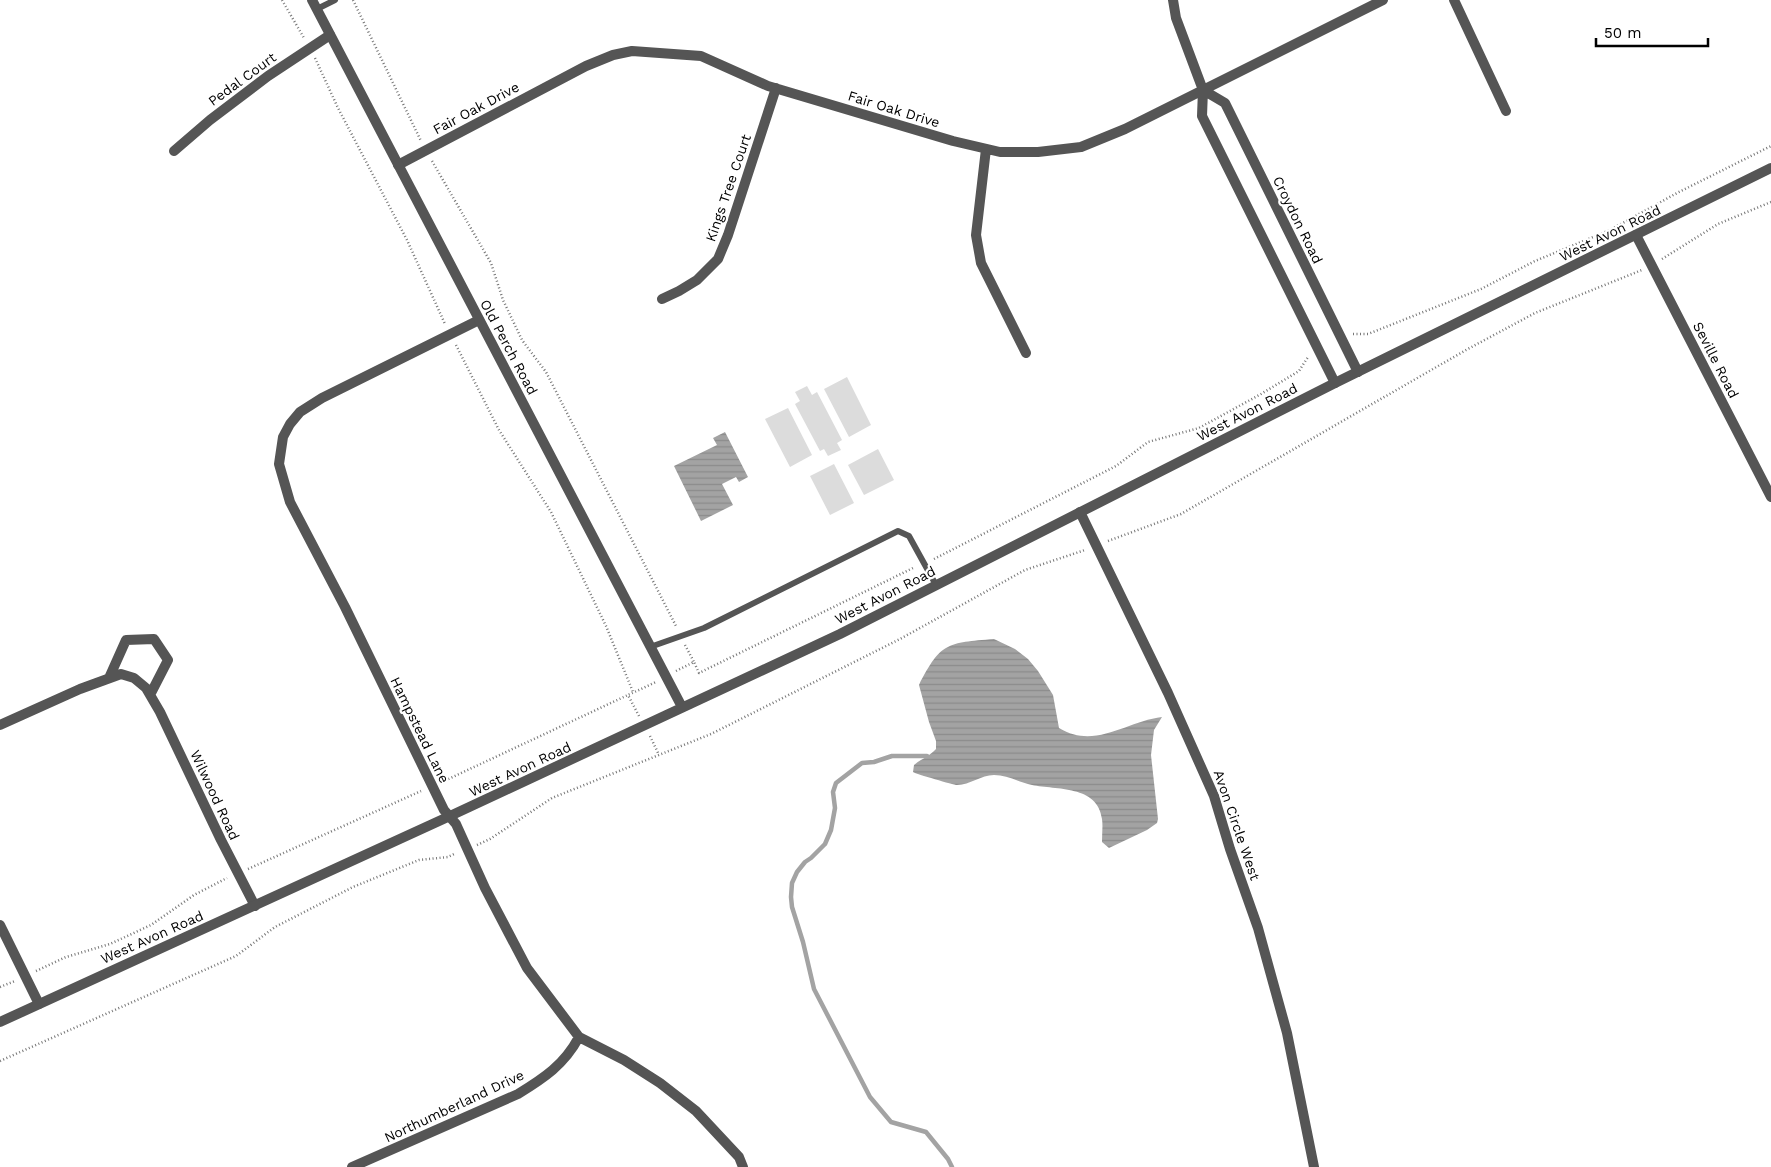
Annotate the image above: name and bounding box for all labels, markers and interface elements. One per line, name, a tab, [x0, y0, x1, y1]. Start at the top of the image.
scale bar	[1596, 15, 1708, 47]
text: 50 m	[1604, 24, 1641, 42]
street label: Pedal Court	[205, 49, 279, 109]
street label: Fair Oak Drive	[430, 79, 522, 137]
street label: Fair Oak Drive	[846, 87, 942, 131]
street label: Kings Tree Court	[702, 132, 754, 244]
street label: Croydon Road	[1270, 174, 1326, 266]
street label: West Avon Road	[1557, 202, 1663, 264]
street label: Old Perch Road	[477, 297, 541, 397]
street label: Seville Road	[1690, 319, 1742, 401]
street label: West Avon Road	[1194, 380, 1300, 444]
street label: West Avon Road	[832, 563, 938, 627]
street label: Hampstead Lane	[387, 674, 453, 786]
street label: West Avon Road	[467, 738, 573, 800]
street label: Wilwood Road	[187, 748, 243, 842]
street label: Avon Circle West	[1211, 768, 1263, 882]
street label: West Avon Road	[98, 907, 206, 967]
street label: Northumberland Drive	[382, 1067, 526, 1145]

